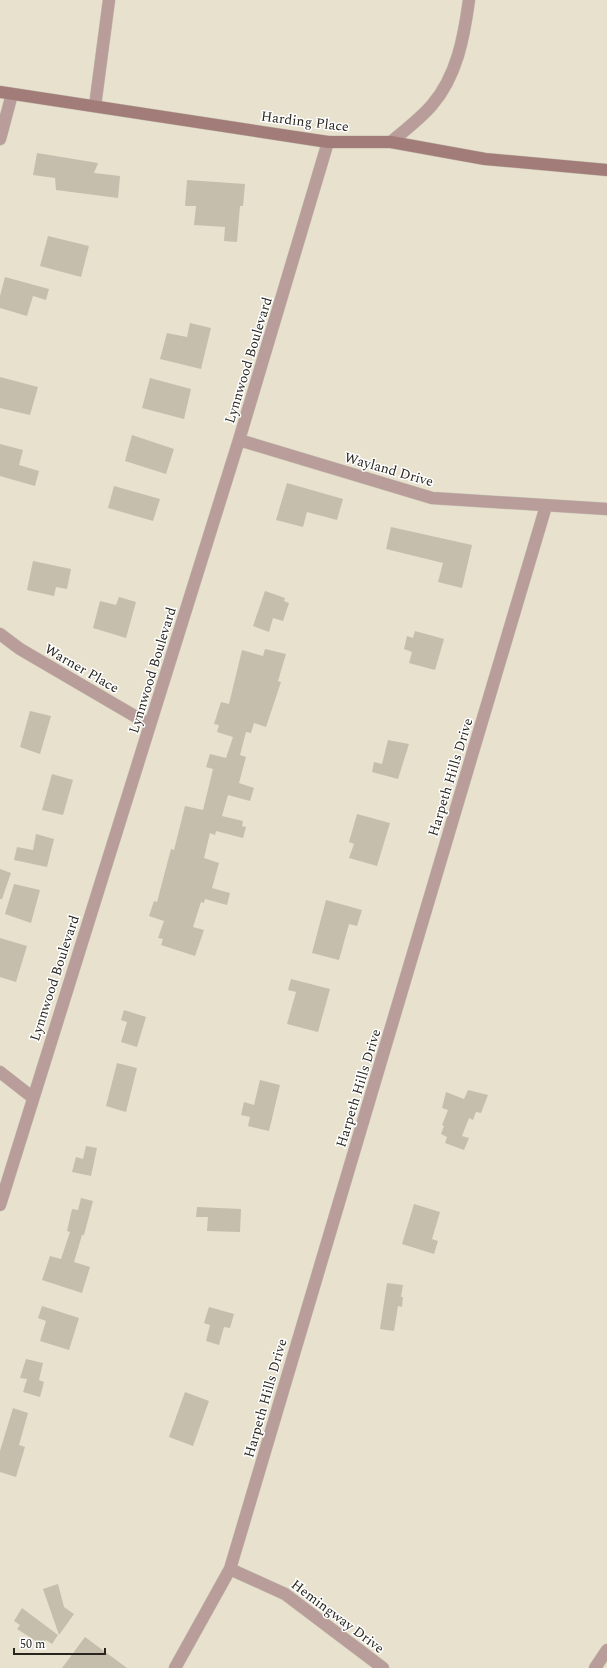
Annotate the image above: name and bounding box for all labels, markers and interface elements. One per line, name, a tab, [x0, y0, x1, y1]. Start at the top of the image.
street label: Harding Place	[260, 106, 350, 137]
street label: Lynnwood Boulevard	[219, 294, 278, 426]
street label: Wayland Drive	[342, 447, 436, 492]
street label: Lynnwood Boulevard	[123, 604, 182, 736]
street label: Warner Place	[40, 639, 123, 698]
street label: Harpeth Hills Drive	[422, 715, 479, 839]
street label: Lynnwood Boulevard	[24, 912, 85, 1044]
street label: Harpeth Hills Drive	[330, 1026, 387, 1150]
street label: Harpeth Hills Drive	[238, 1336, 293, 1460]
street label: Hemingway Drive	[287, 1574, 389, 1659]
scale bar	[14, 1630, 105, 1656]
text: 50 m	[20, 1635, 45, 1654]

